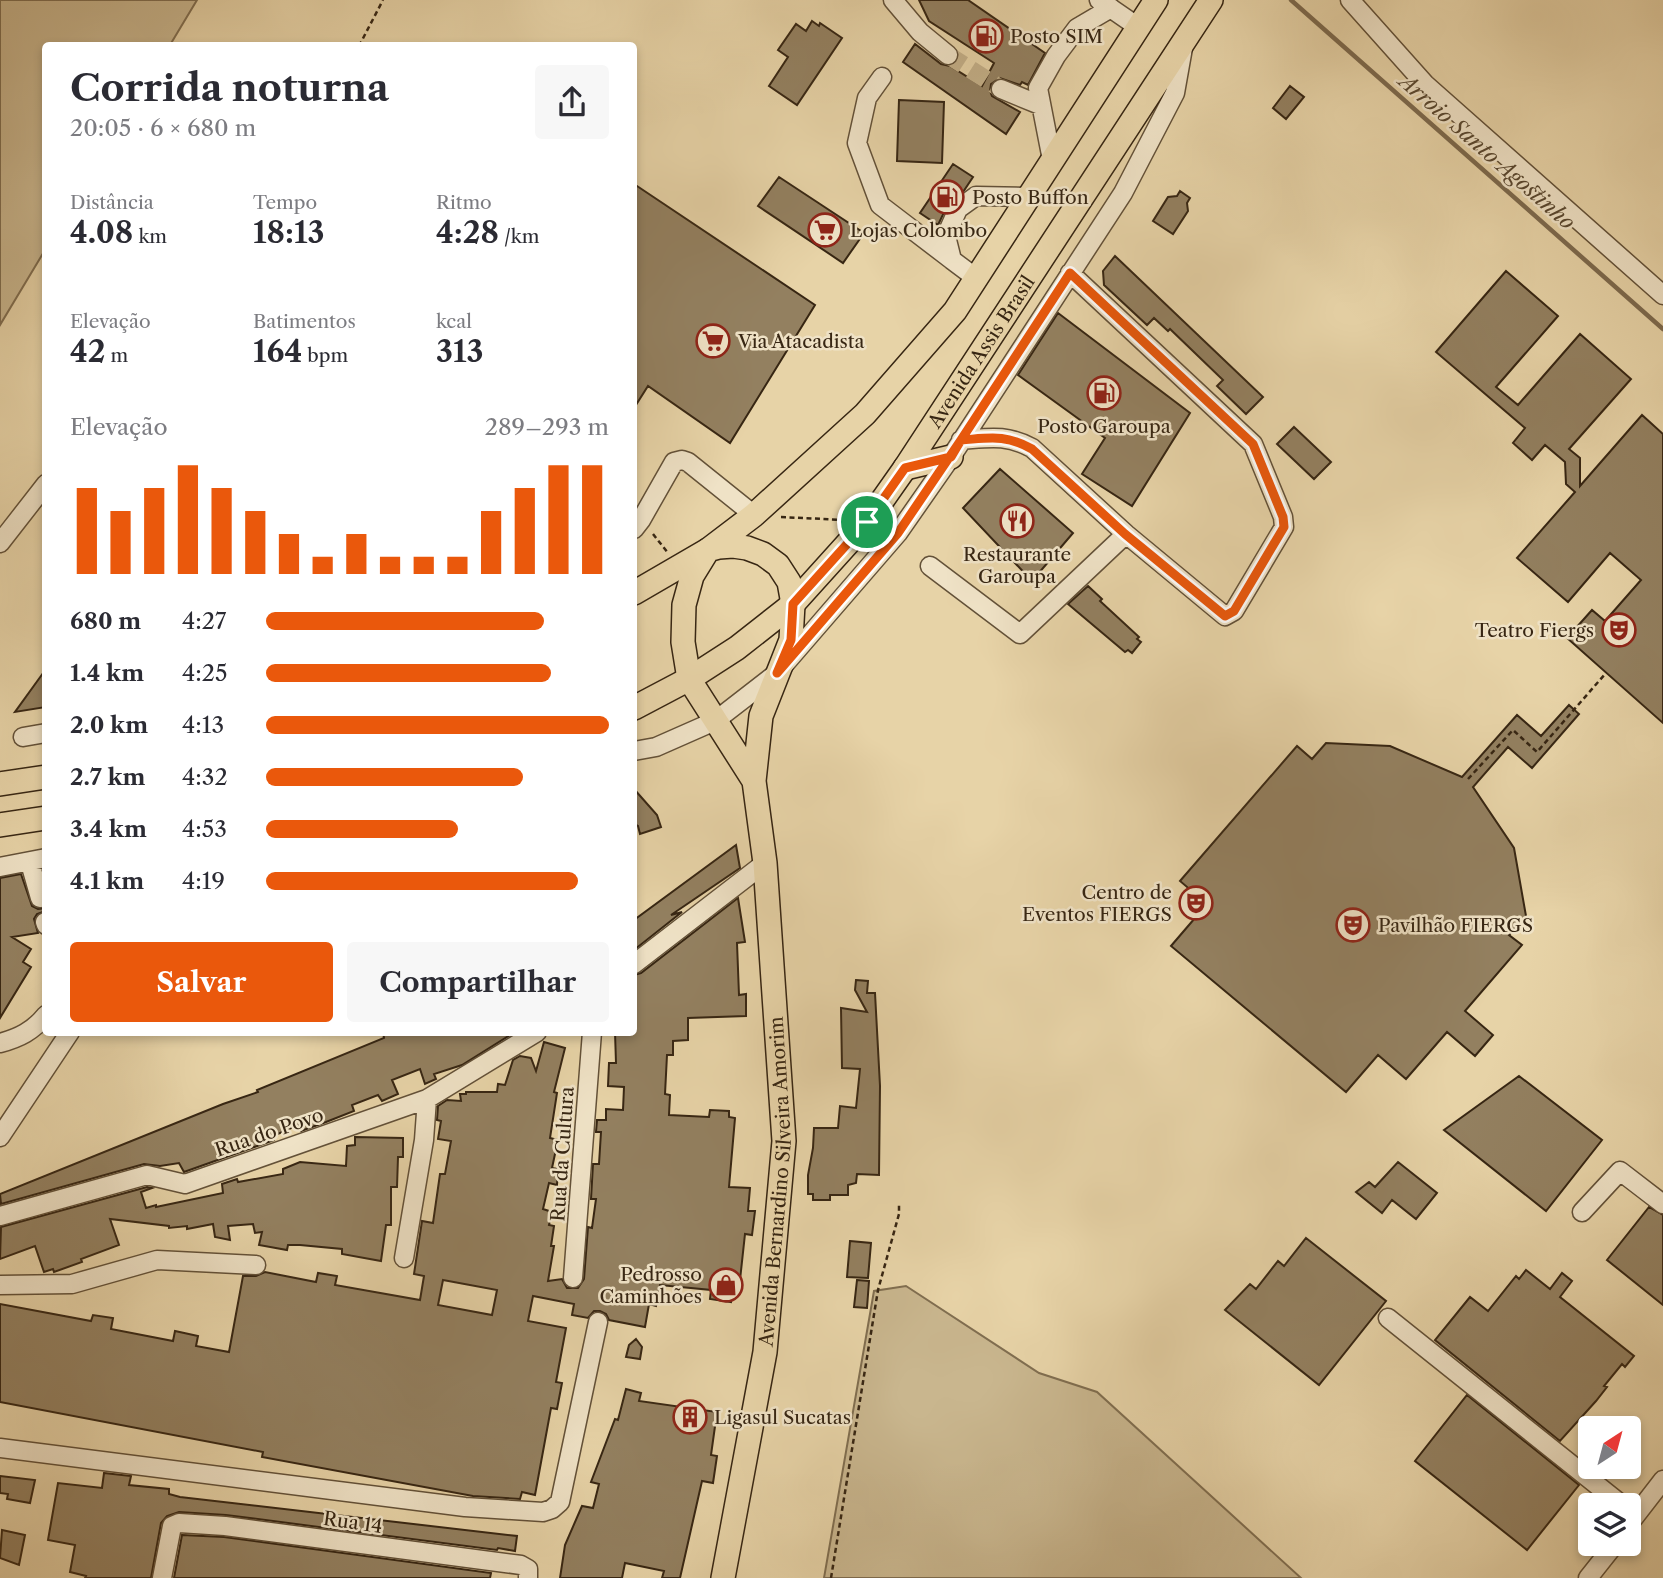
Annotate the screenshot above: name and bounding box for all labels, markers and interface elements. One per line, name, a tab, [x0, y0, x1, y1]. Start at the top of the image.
fuel station icon: Posto SIM	[967, 17, 1005, 55]
place label: Posto SIM	[1010, 25, 1103, 48]
text: Corrida noturna	[70, 64, 389, 111]
button: share	[535, 65, 609, 139]
water label: Arroio Santo Agostinho	[1392, 67, 1580, 235]
text: 20:05 · 6 × 680 m	[70, 114, 256, 142]
fuel station icon: Posto Buffon	[928, 178, 966, 216]
place label: Posto Buffon	[972, 186, 1089, 209]
text: Distância	[70, 191, 154, 214]
text: Tempo	[253, 191, 317, 214]
text: Ritmo	[436, 191, 492, 214]
supermarket icon: Lojas Colombo	[806, 211, 844, 249]
text: 4.08	[70, 214, 133, 251]
text: 18:13	[253, 214, 324, 251]
text: 4:28	[436, 214, 499, 251]
place label: Lojas Colombo	[850, 219, 987, 242]
text: km	[133, 225, 167, 248]
text: /km	[499, 225, 539, 248]
street label: Avenida Assis Brasil	[923, 271, 1040, 433]
text: Elevação	[70, 310, 151, 333]
text: Batimentos	[253, 310, 356, 333]
text: kcal	[436, 310, 472, 333]
supermarket icon: Via Atacadista	[694, 322, 732, 360]
place label: Via Atacadista	[737, 330, 864, 353]
text: 42	[70, 333, 106, 370]
text: 164	[253, 333, 302, 370]
text: 313	[436, 333, 483, 370]
text: m	[106, 344, 128, 367]
text: bpm	[302, 344, 348, 367]
fuel station icon: Posto Garoupa	[1085, 374, 1123, 412]
text: Elevação	[70, 413, 168, 441]
text: 289–293 m	[485, 413, 609, 441]
place label: Posto Garoupa	[1037, 415, 1171, 438]
pin	[837, 492, 897, 552]
restaurant icon: Restaurante Garoupa	[998, 502, 1036, 540]
icon: arrive	[848, 503, 886, 541]
place label: Restaurante Garoupa	[963, 543, 1071, 588]
text: 680 m	[70, 607, 141, 635]
text: 4:27	[182, 607, 226, 635]
theatre icon: Teatro Fiergs	[1600, 611, 1638, 649]
place label: Teatro Fiergs	[1475, 619, 1594, 642]
text: 1.4 km	[70, 659, 144, 687]
text: 4:25	[182, 659, 227, 687]
text: 2.0 km	[70, 711, 148, 739]
text: 4:13	[182, 711, 224, 739]
text: 2.7 km	[70, 763, 146, 791]
text: 4:32	[182, 763, 228, 791]
text: 3.4 km	[70, 815, 147, 843]
text: 4:53	[182, 815, 227, 843]
text: 4.1 km	[70, 867, 144, 895]
text: 4:19	[182, 867, 225, 895]
place label: Centro de Eventos FIERGS	[1022, 881, 1172, 926]
theatre icon: Centro de Eventos FIERGS	[1177, 884, 1215, 922]
theatre icon: Pavilhão FIERGS	[1334, 906, 1372, 944]
place label: Pavilhão FIERGS	[1378, 914, 1533, 937]
button: Salvar	[70, 942, 333, 1022]
button: Compartilhar	[347, 942, 609, 1022]
street label: Avenida Bernardino Silveira Amorim	[754, 1015, 796, 1348]
street label: Rua da Cultura	[546, 1086, 579, 1222]
street label: Rua do Povo	[212, 1103, 326, 1162]
place label: Pedrosso Caminhões	[600, 1263, 702, 1308]
shop icon: Pedrosso Caminhões	[707, 1266, 745, 1304]
building icon: Ligasul Sucatas	[671, 1398, 709, 1436]
place label: Ligasul Sucatas	[714, 1406, 851, 1429]
north arrow	[1578, 1416, 1642, 1479]
map controls	[1578, 1416, 1641, 1556]
button: layers	[1578, 1493, 1641, 1556]
street label: Rua 14	[322, 1507, 384, 1538]

